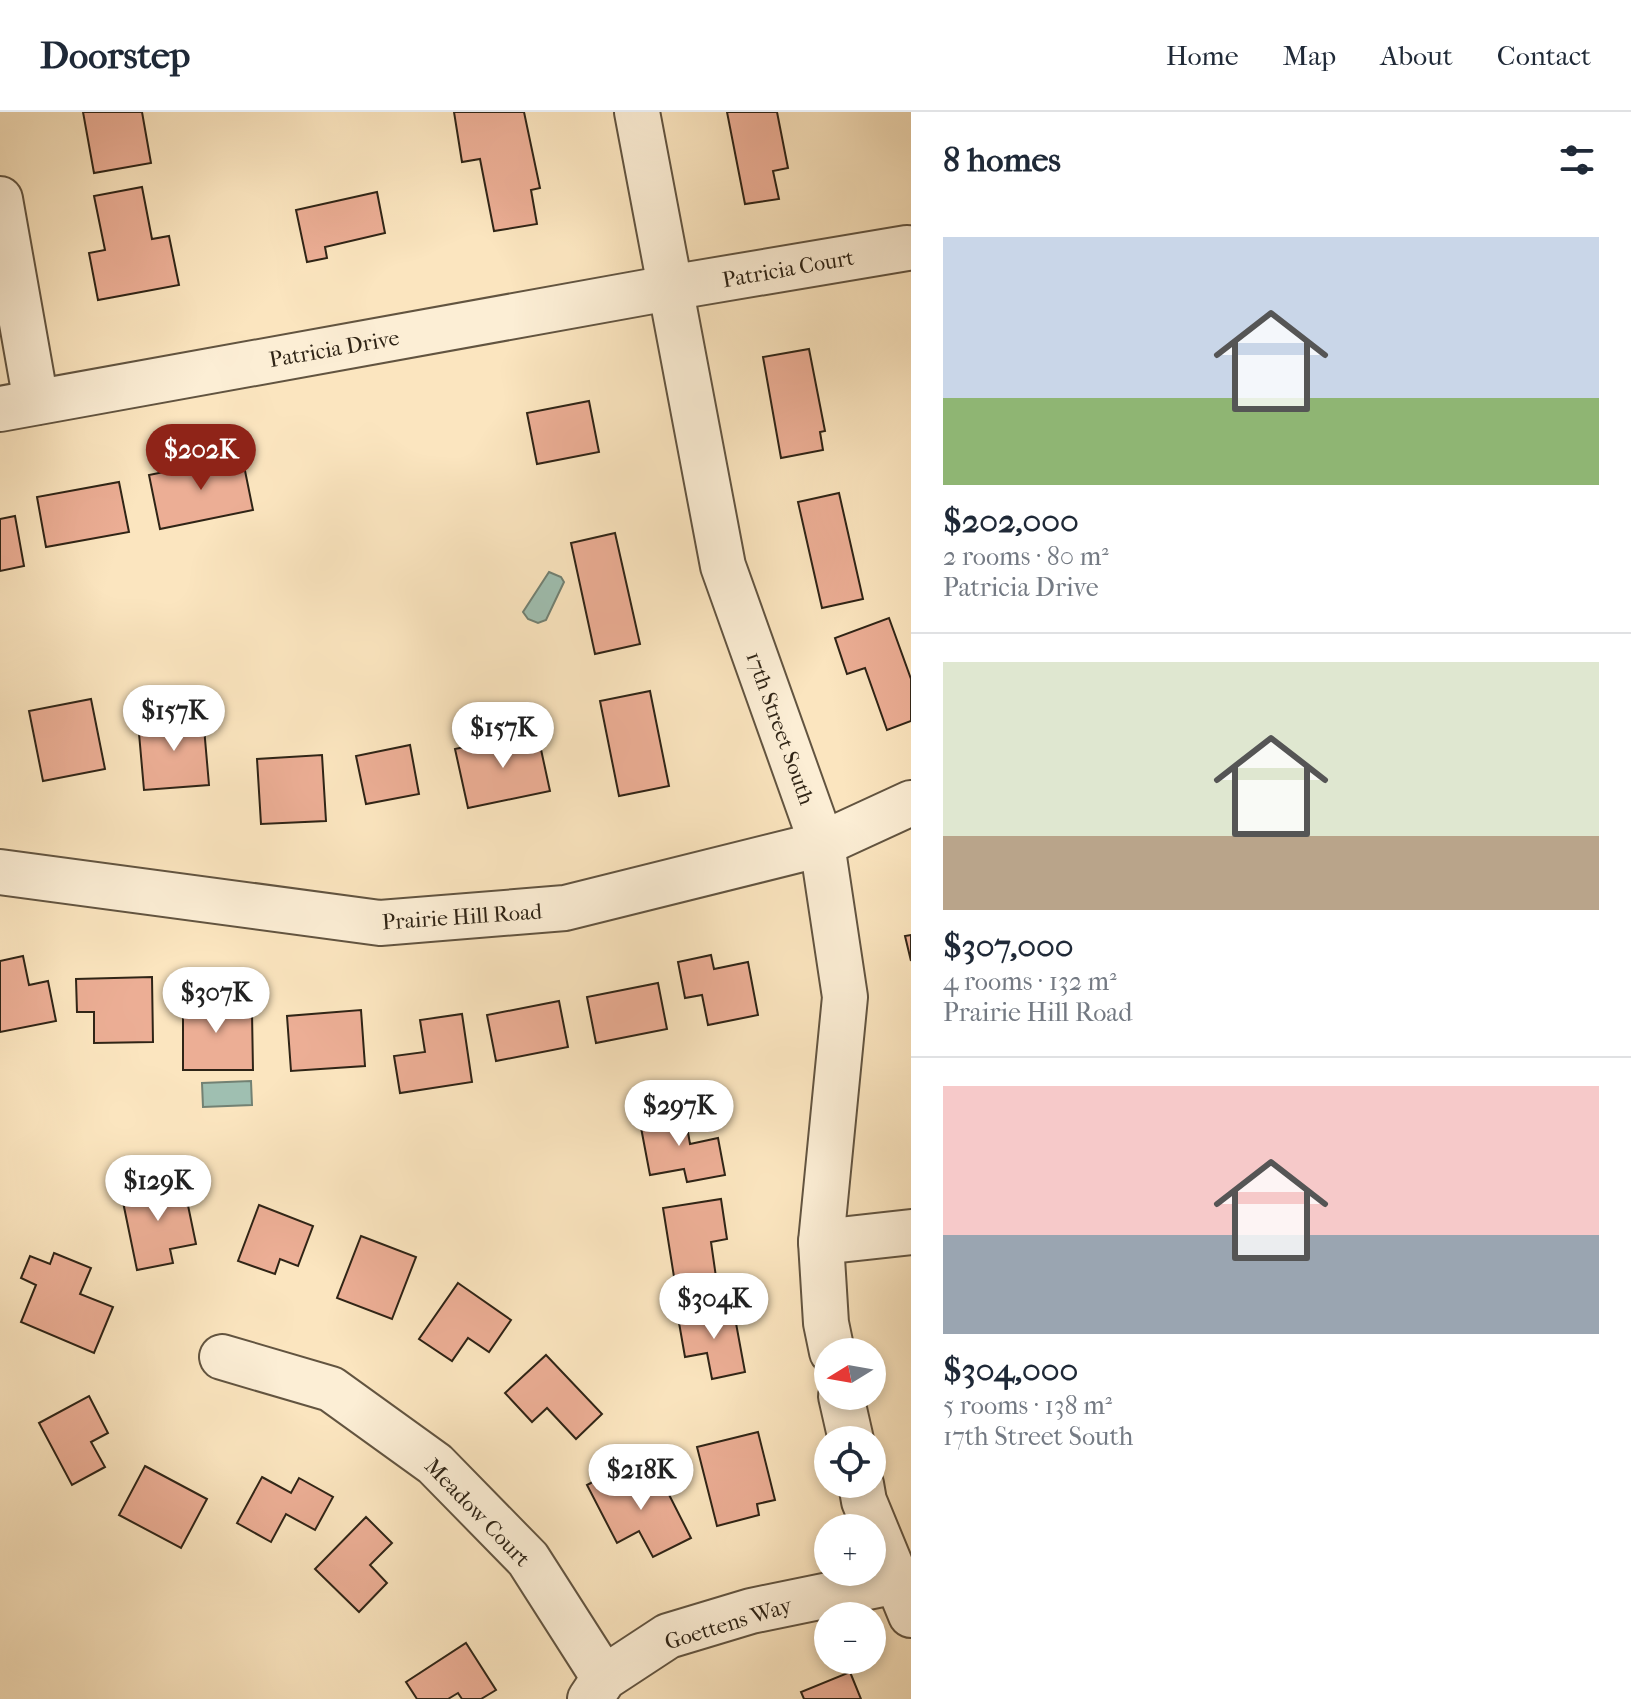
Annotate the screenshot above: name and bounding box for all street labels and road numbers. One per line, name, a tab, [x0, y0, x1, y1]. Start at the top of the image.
street label: Patricia Court	[720, 245, 856, 293]
street label: Patricia Drive	[267, 325, 401, 373]
street label: 17th Street South	[740, 648, 820, 809]
street label: Prairie Hill Road	[381, 898, 544, 936]
street label: Meadow Court	[419, 1453, 535, 1572]
street label: Goettens Way	[662, 1592, 796, 1656]

